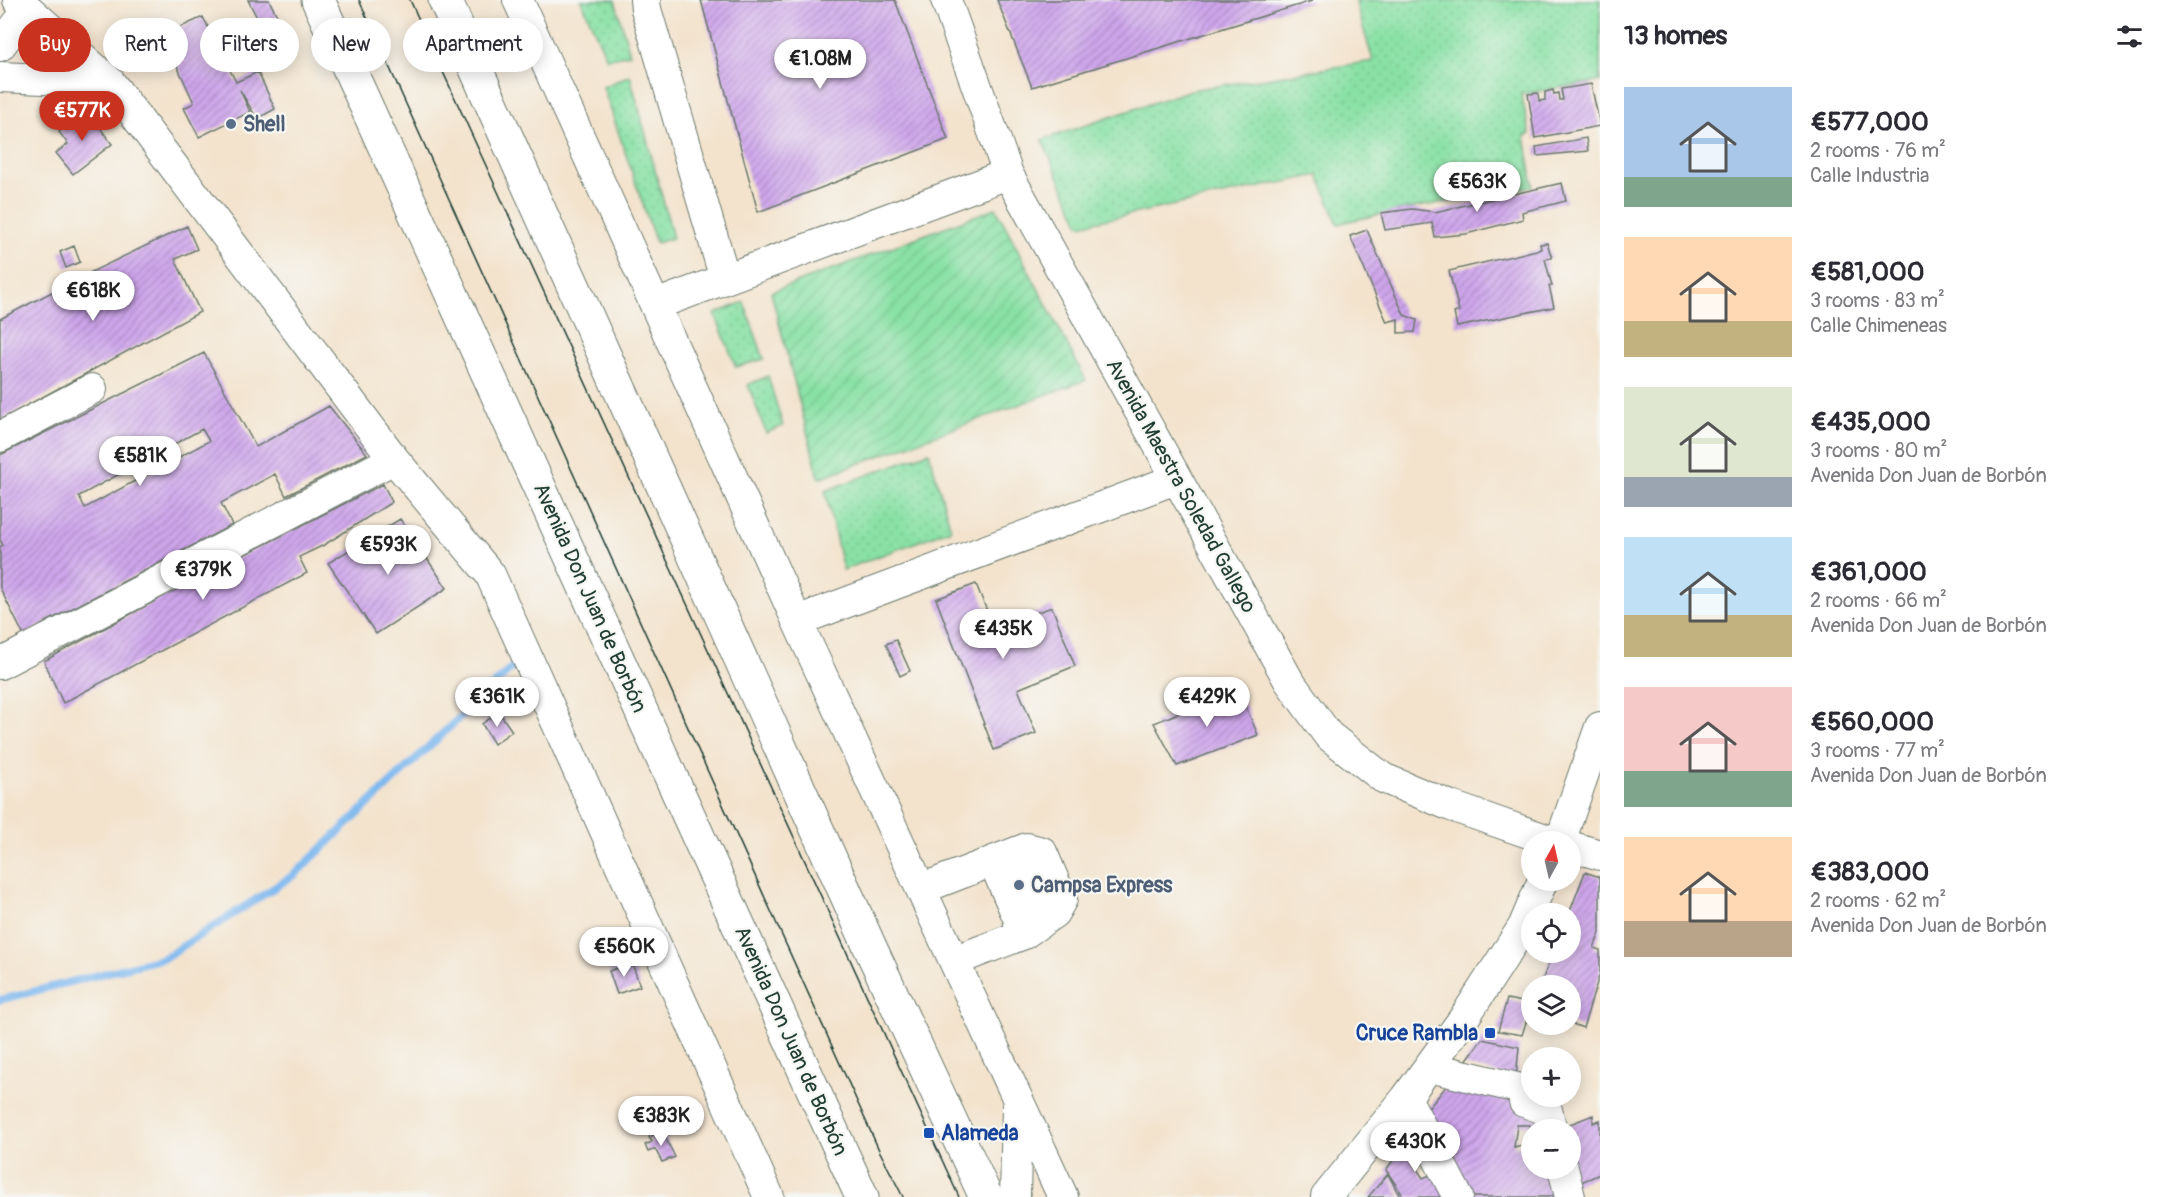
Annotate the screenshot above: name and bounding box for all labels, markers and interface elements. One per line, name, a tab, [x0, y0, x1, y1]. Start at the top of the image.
chip: Buy	[18, 18, 91, 72]
chip: Rent	[103, 18, 188, 72]
chip: Filters	[200, 18, 299, 72]
chip: New	[311, 18, 391, 72]
chip: Apartment	[403, 18, 543, 72]
text: 13 homes	[1624, 20, 1727, 52]
icon: filters	[2113, 20, 2146, 53]
pin: €1.08M	[771, 39, 869, 90]
text: €1.08M	[788, 46, 852, 71]
pin: €577K	[40, 91, 124, 142]
text: €577K	[53, 98, 111, 123]
text: €577,000	[1810, 106, 1929, 138]
place label: Shell	[243, 111, 285, 138]
icon: home	[1672, 111, 1744, 183]
marker: Shell	[224, 117, 238, 131]
text: 2 rooms · 76 m²	[1810, 138, 1946, 163]
pin: €563K	[1435, 162, 1519, 213]
text: Calle Industria	[1810, 163, 1929, 188]
text: €563K	[1448, 169, 1506, 194]
text: €581,000	[1810, 256, 1924, 288]
icon: home	[1672, 261, 1744, 333]
pin: €618K	[51, 271, 135, 322]
text: €618K	[66, 278, 120, 303]
text: 3 rooms · 83 m²	[1810, 288, 1945, 313]
text: Calle Chimeneas	[1810, 313, 1947, 338]
street label: Avenida Maestra Soledad Gallego	[1100, 354, 1262, 618]
text: €435,000	[1810, 406, 1931, 438]
icon: home	[1672, 411, 1744, 483]
pin: €581K	[98, 436, 182, 487]
text: 3 rooms · 80 m²	[1810, 438, 1947, 463]
text: €581K	[113, 443, 167, 468]
text: Avenida Don Juan de Borbón	[1810, 463, 2047, 488]
street label: Avenida Don Juan de Borbón	[527, 479, 653, 717]
pin: €593K	[346, 525, 430, 576]
text: €593K	[359, 532, 417, 557]
pin: €379K	[161, 550, 245, 601]
text: €361,000	[1810, 556, 1927, 588]
text: €379K	[174, 557, 232, 582]
icon: home	[1672, 561, 1744, 633]
text: 2 rooms · 66 m²	[1810, 588, 1947, 613]
pin: €435K	[961, 609, 1045, 660]
text: Avenida Don Juan de Borbón	[1810, 613, 2047, 638]
text: €435K	[974, 616, 1032, 641]
pin: €361K	[455, 677, 539, 728]
pin: €429K	[1165, 677, 1249, 728]
text: €361K	[469, 684, 525, 709]
text: €429K	[1178, 684, 1236, 709]
text: €560,000	[1810, 706, 1934, 738]
icon: home	[1672, 711, 1744, 783]
text: 3 rooms · 77 m²	[1810, 738, 1945, 763]
text: Avenida Don Juan de Borbón	[1810, 763, 2047, 788]
north arrow	[1521, 831, 1581, 891]
map controls	[1521, 831, 1581, 1179]
text: €383,000	[1810, 856, 1929, 888]
icon: home	[1672, 861, 1744, 933]
place label: Campsa Express	[1031, 872, 1173, 899]
marker: Campsa Express	[1012, 878, 1026, 892]
text: 2 rooms · 62 m²	[1810, 888, 1946, 913]
button: locate	[1521, 903, 1581, 963]
text: Avenida Don Juan de Borbón	[1810, 913, 2047, 938]
street label: Avenida Don Juan de Borbón	[728, 922, 854, 1160]
pin: €560K	[582, 927, 666, 978]
text: €560K	[593, 934, 655, 959]
button: layers	[1521, 975, 1581, 1035]
place label: Cruce Rambla	[1356, 1020, 1478, 1047]
marker: Cruce Rambla	[1483, 1026, 1497, 1040]
button: +	[1521, 1047, 1581, 1107]
pin: €383K	[619, 1096, 703, 1147]
text: €383K	[632, 1103, 690, 1128]
button: −	[1521, 1119, 1581, 1179]
place label: Alameda	[941, 1120, 1019, 1147]
pin: €430K	[1373, 1122, 1457, 1173]
marker: Alameda	[922, 1126, 936, 1140]
text: €430K	[1384, 1129, 1446, 1154]

